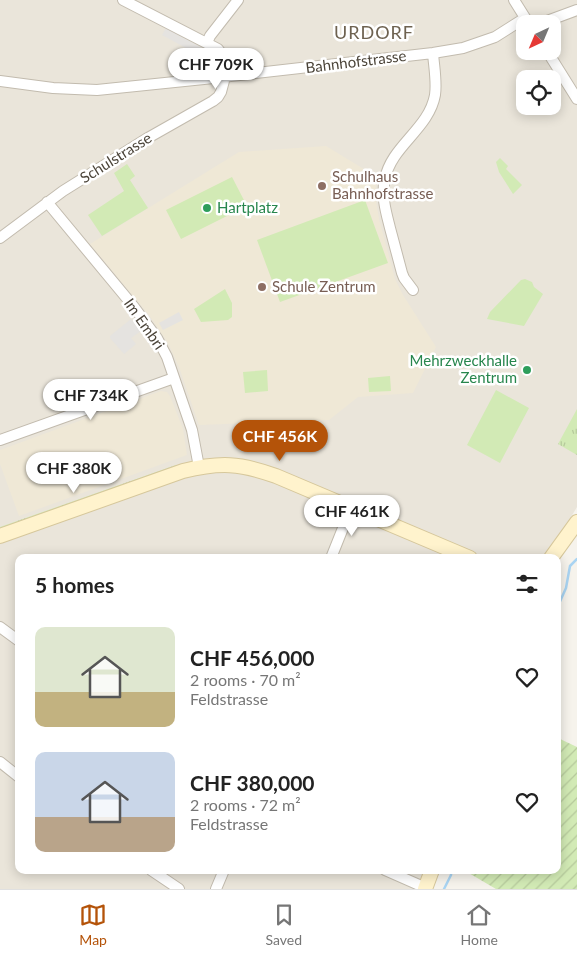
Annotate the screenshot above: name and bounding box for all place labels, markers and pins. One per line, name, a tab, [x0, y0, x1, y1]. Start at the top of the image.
pin: CHF 709K	[164, 48, 268, 90]
place label: Schulhaus Bahnhofstrasse	[332, 167, 433, 202]
marker: Schulhaus Bahnhofstrasse	[316, 180, 328, 192]
place label: Hartplatz	[217, 198, 278, 216]
marker: Hartplatz	[201, 202, 213, 214]
place label: Schule Zentrum	[272, 277, 376, 295]
marker: Schule Zentrum	[256, 281, 268, 293]
place label: Mehrzweckhalle Zentrum	[410, 351, 517, 386]
marker: Mehrzweckhalle Zentrum	[521, 364, 533, 376]
pin: CHF 734K	[39, 378, 143, 421]
pin: CHF 456K	[228, 420, 332, 462]
pin: CHF 380K	[22, 452, 126, 494]
pin: CHF 461K	[300, 494, 404, 537]

